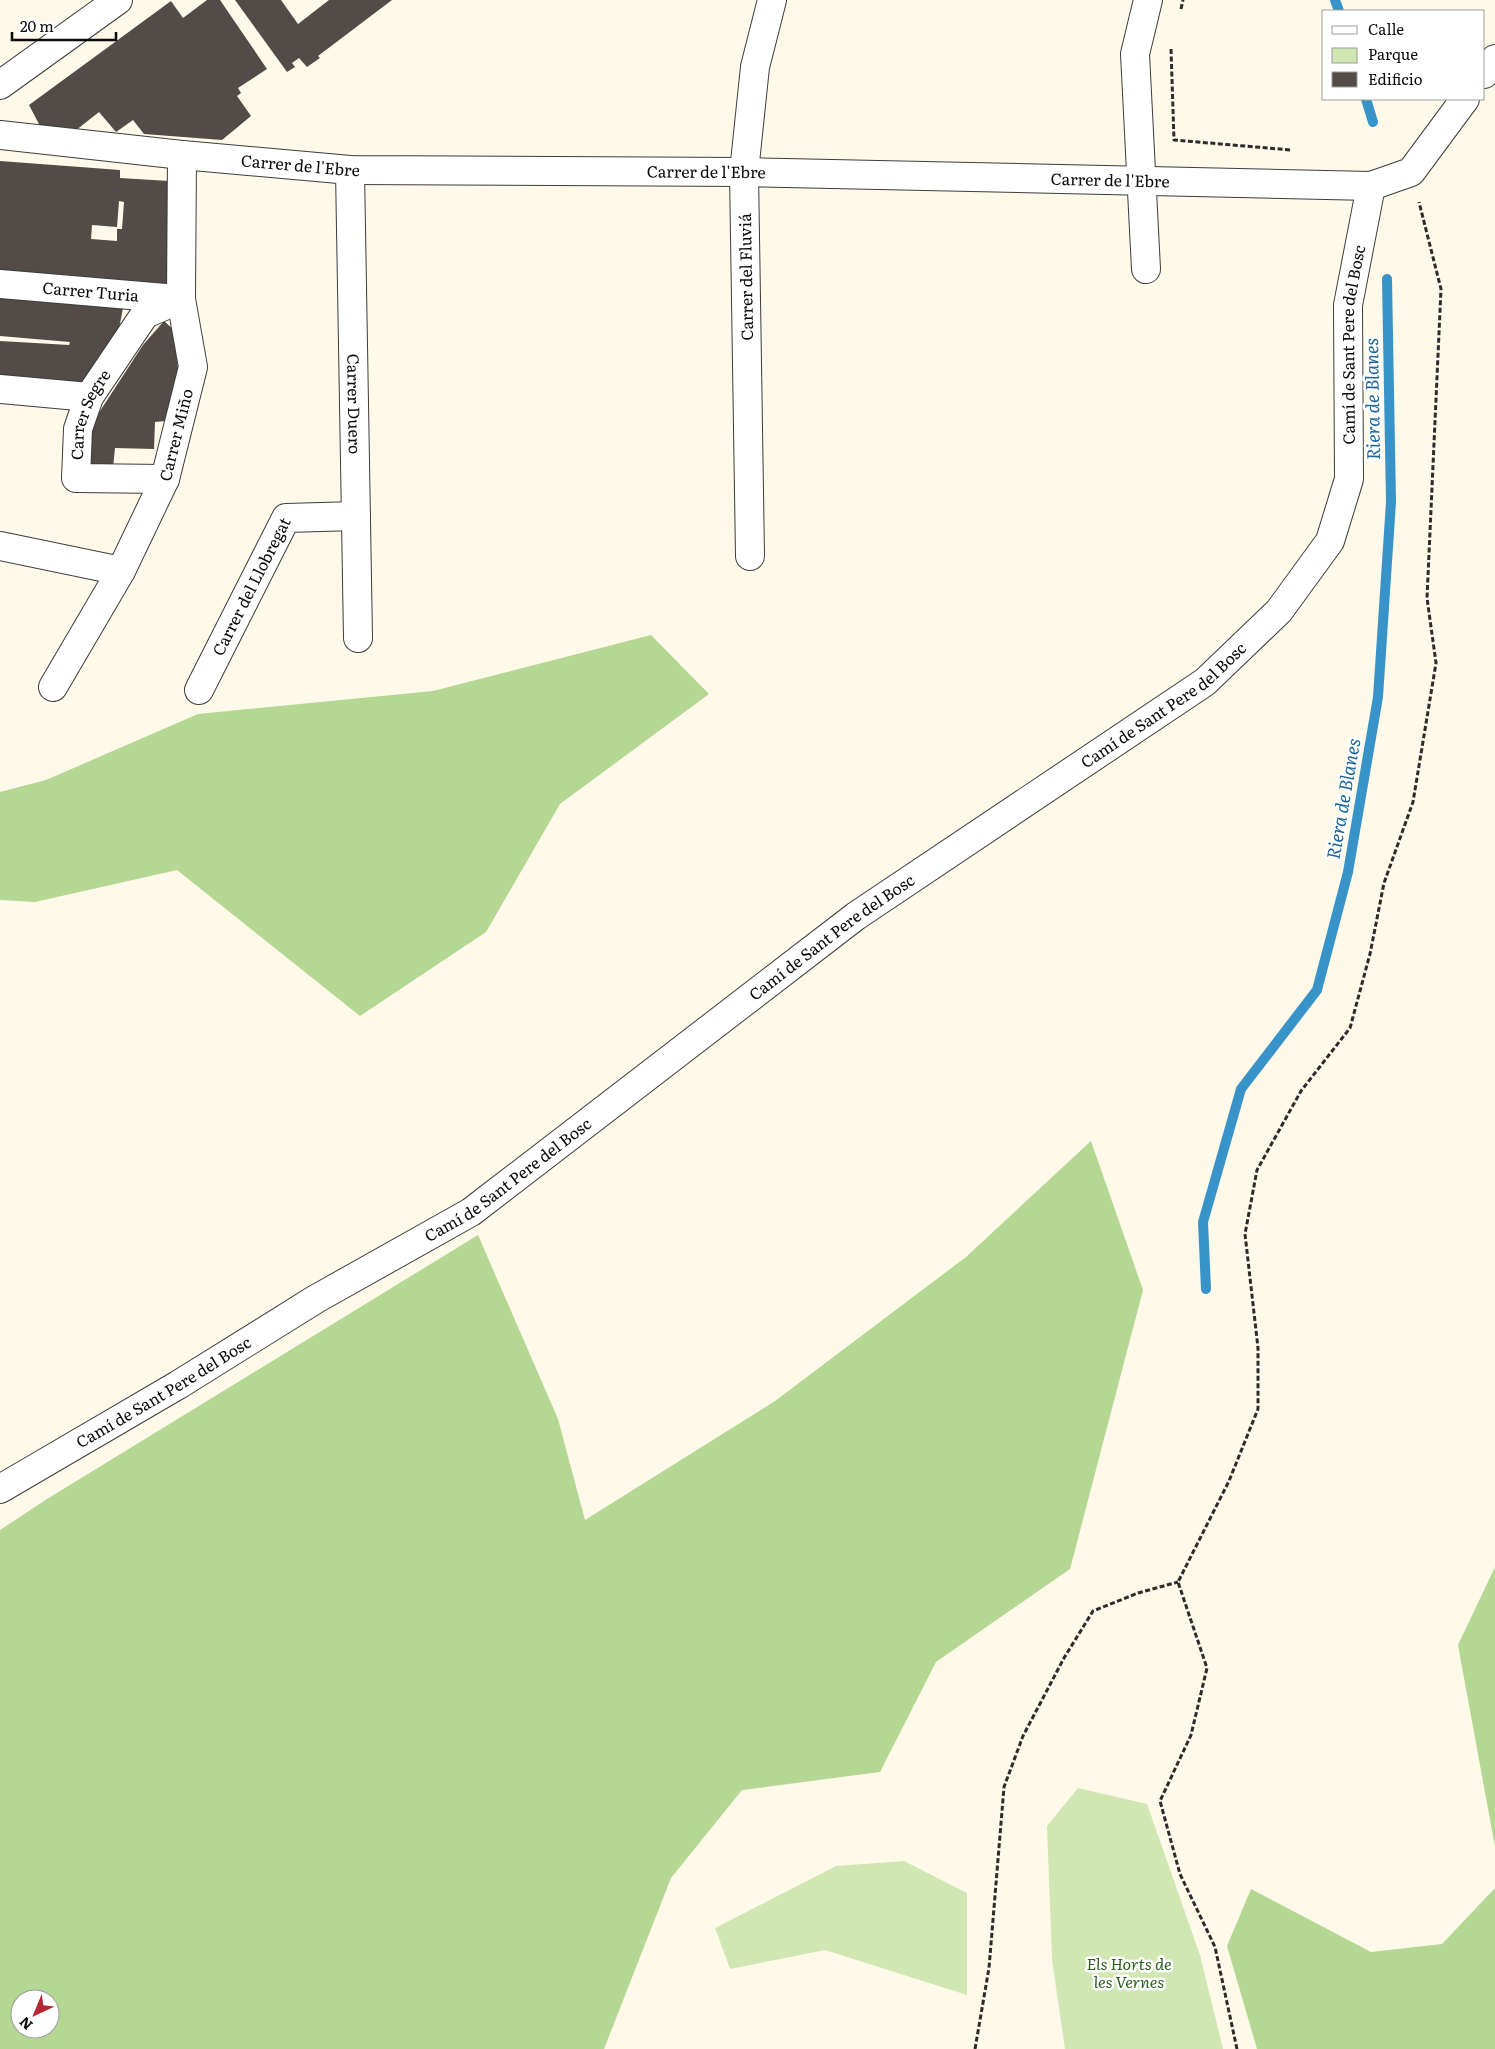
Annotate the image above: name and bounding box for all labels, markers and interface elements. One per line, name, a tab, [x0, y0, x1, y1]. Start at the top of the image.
scale bar	[12, 10, 116, 42]
legend	[1322, 10, 1485, 100]
text: 20 m	[20, 14, 54, 37]
text: Calle	[1368, 17, 1404, 40]
text: Parque	[1368, 42, 1418, 65]
text: Edificio	[1368, 67, 1423, 90]
street label: Carrer de l'Ebre	[240, 147, 360, 181]
street label: Carrer de l'Ebre	[647, 159, 766, 183]
street label: Carrer de l'Ebre	[1050, 166, 1170, 193]
street label: Carrer del Fluviá	[732, 213, 758, 341]
street label: Camí de Sant Pere del Bosc	[1335, 243, 1370, 445]
street label: Carrer Turia	[42, 275, 140, 307]
water label: Riera de Blanes	[1357, 338, 1386, 460]
street label: Carrer Duero	[342, 353, 368, 455]
street label: Carrer Segre	[64, 364, 116, 460]
street label: Carrer Miño	[152, 386, 198, 483]
street label: Carrer del Llobregat	[205, 512, 296, 659]
street label: Camí de Sant Pere del Bosc	[1075, 636, 1251, 773]
water label: Riera de Blanes	[1319, 736, 1366, 861]
street label: Camí de Sant Pere del Bosc	[743, 867, 919, 1005]
street label: Camí de Sant Pere del Bosc	[420, 1111, 596, 1247]
street label: Camí de Sant Pere del Bosc	[71, 1330, 255, 1453]
park label: Els Horts de les Vernes	[1086, 1951, 1172, 1993]
north arrow	[10, 1989, 60, 2039]
text: N	[14, 2013, 36, 2035]

